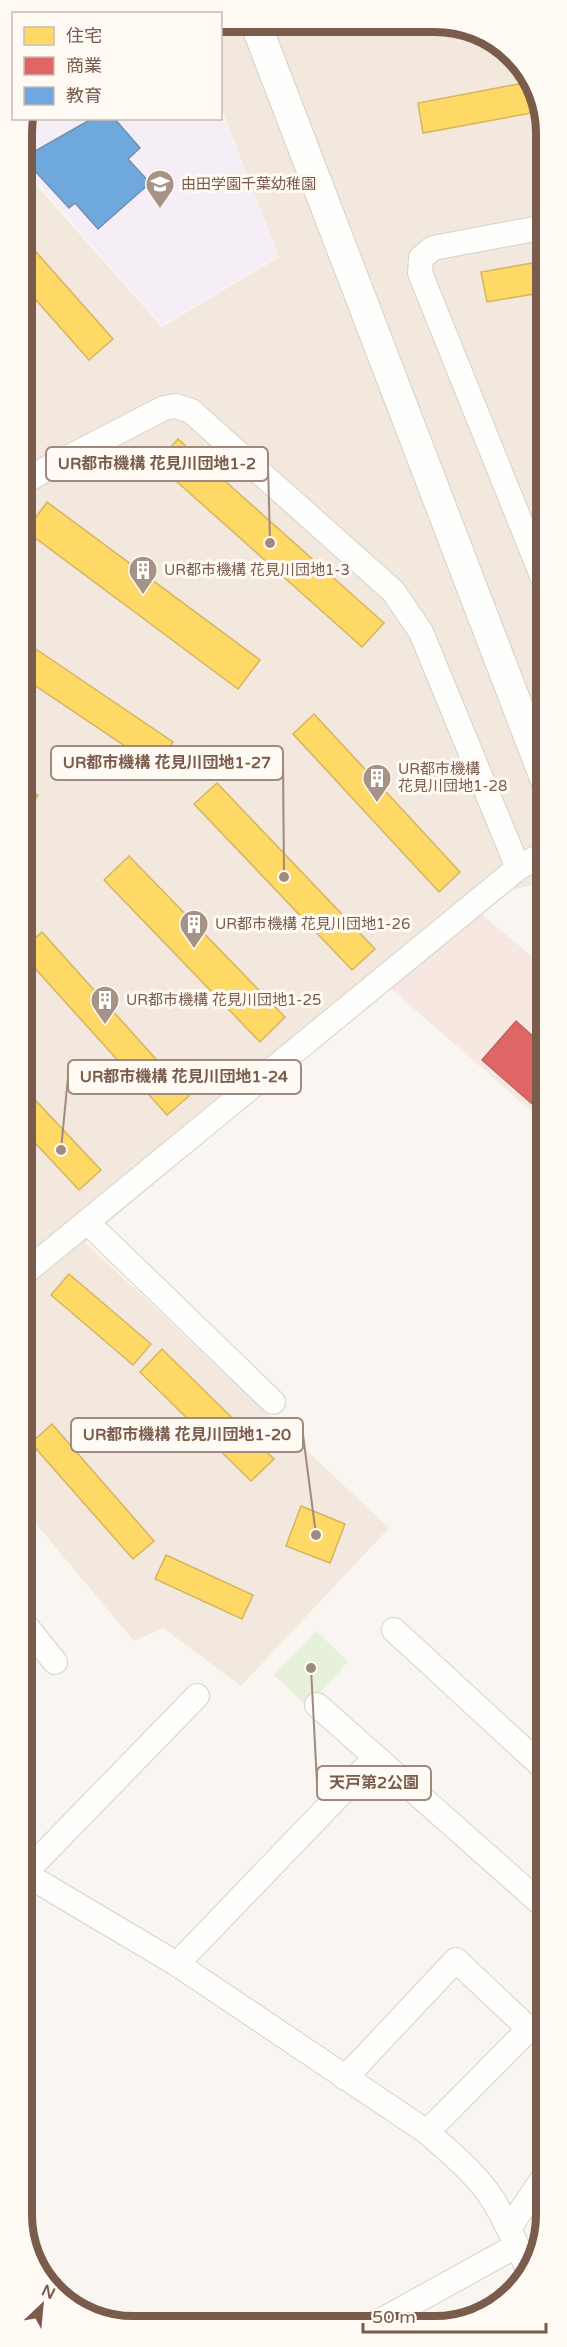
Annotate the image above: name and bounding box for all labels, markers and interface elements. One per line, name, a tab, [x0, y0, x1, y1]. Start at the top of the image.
legend	[12, 12, 222, 120]
text: 住宅	[66, 25, 102, 47]
text: 商業	[66, 55, 102, 77]
text: 教育	[66, 85, 102, 107]
school or university icon: 由田学園千葉幼稚園	[144, 168, 176, 210]
place label: 由田学園千葉幼稚園	[181, 175, 316, 193]
callout: UR都市機構 花見川団地1-2	[46, 447, 268, 481]
text: UR都市機構 花見川団地1-2	[58, 454, 256, 474]
building icon: UR都市機構 花見川団地1-3	[127, 554, 159, 596]
place label: UR都市機構 花見川団地1-3	[164, 561, 350, 579]
callout: UR都市機構 花見川団地1-27	[51, 746, 283, 780]
text: UR都市機構 花見川団地1-27	[63, 753, 271, 773]
place label: UR都市機構 花見川団地1-28	[398, 760, 507, 795]
building icon: UR都市機構 花見川団地1-28	[361, 762, 393, 804]
building icon: UR都市機構 花見川団地1-26	[178, 908, 210, 950]
place label: UR都市機構 花見川団地1-26	[215, 915, 410, 933]
building icon: UR都市機構 花見川団地1-25	[89, 984, 121, 1026]
place label: UR都市機構 花見川団地1-25	[126, 991, 321, 1009]
callout: UR都市機構 花見川団地1-24	[68, 1060, 301, 1094]
text: UR都市機構 花見川団地1-24	[80, 1067, 288, 1087]
callout: UR都市機構 花見川団地1-20	[71, 1418, 303, 1452]
text: UR都市機構 花見川団地1-20	[83, 1425, 291, 1445]
callout: 天戸第2公園	[317, 1766, 431, 1800]
text: 天戸第2公園	[329, 1773, 419, 1793]
north arrow	[12, 2275, 72, 2335]
text: N	[38, 2281, 58, 2304]
scale bar	[363, 2296, 546, 2334]
text: 50 m	[372, 2306, 416, 2328]

